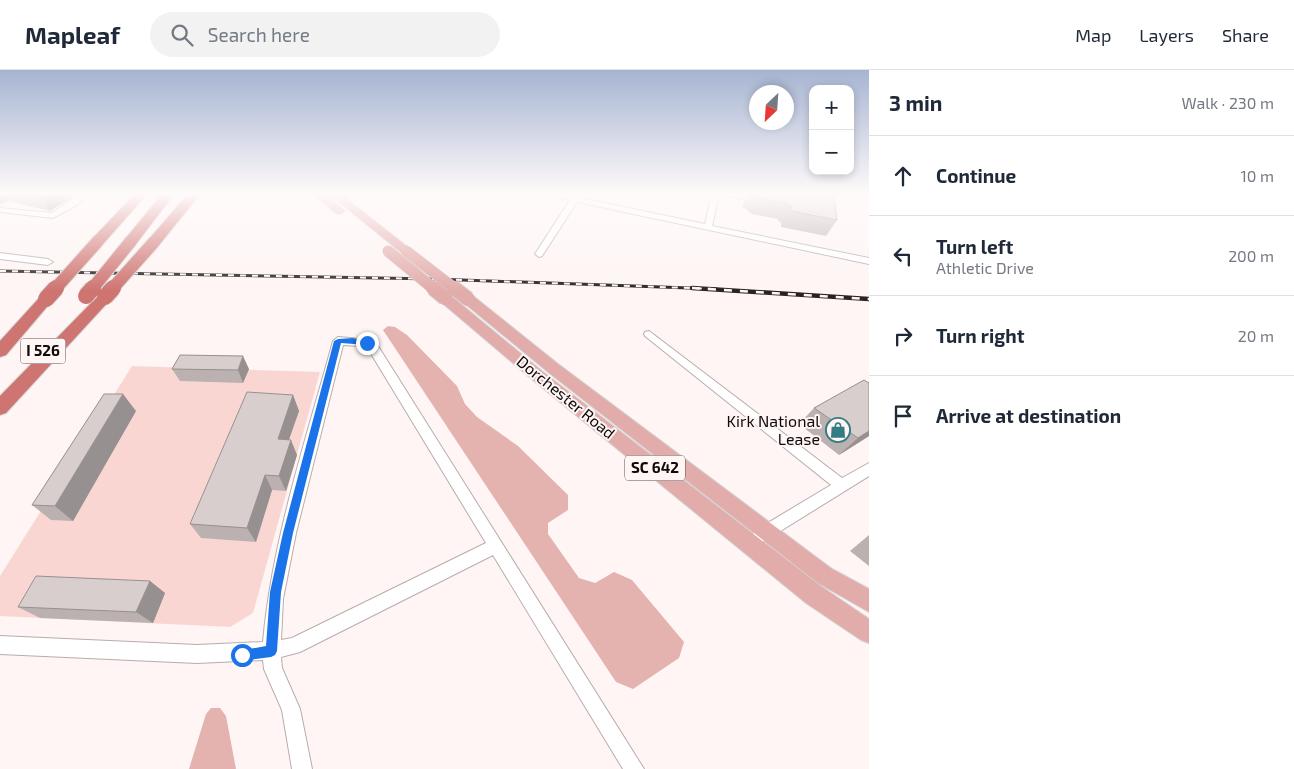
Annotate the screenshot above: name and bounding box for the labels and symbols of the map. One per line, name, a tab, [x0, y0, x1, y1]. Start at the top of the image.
north arrow	[749, 85, 794, 130]
route end	[356, 332, 379, 355]
road number: I 526	[20, 338, 66, 364]
street label: Dorchester Road	[513, 351, 619, 442]
place label: Kirk National Lease	[727, 411, 820, 448]
shop icon: Kirk National Lease	[825, 417, 851, 443]
road number: SC 642	[625, 456, 685, 480]
route start	[231, 644, 254, 667]

